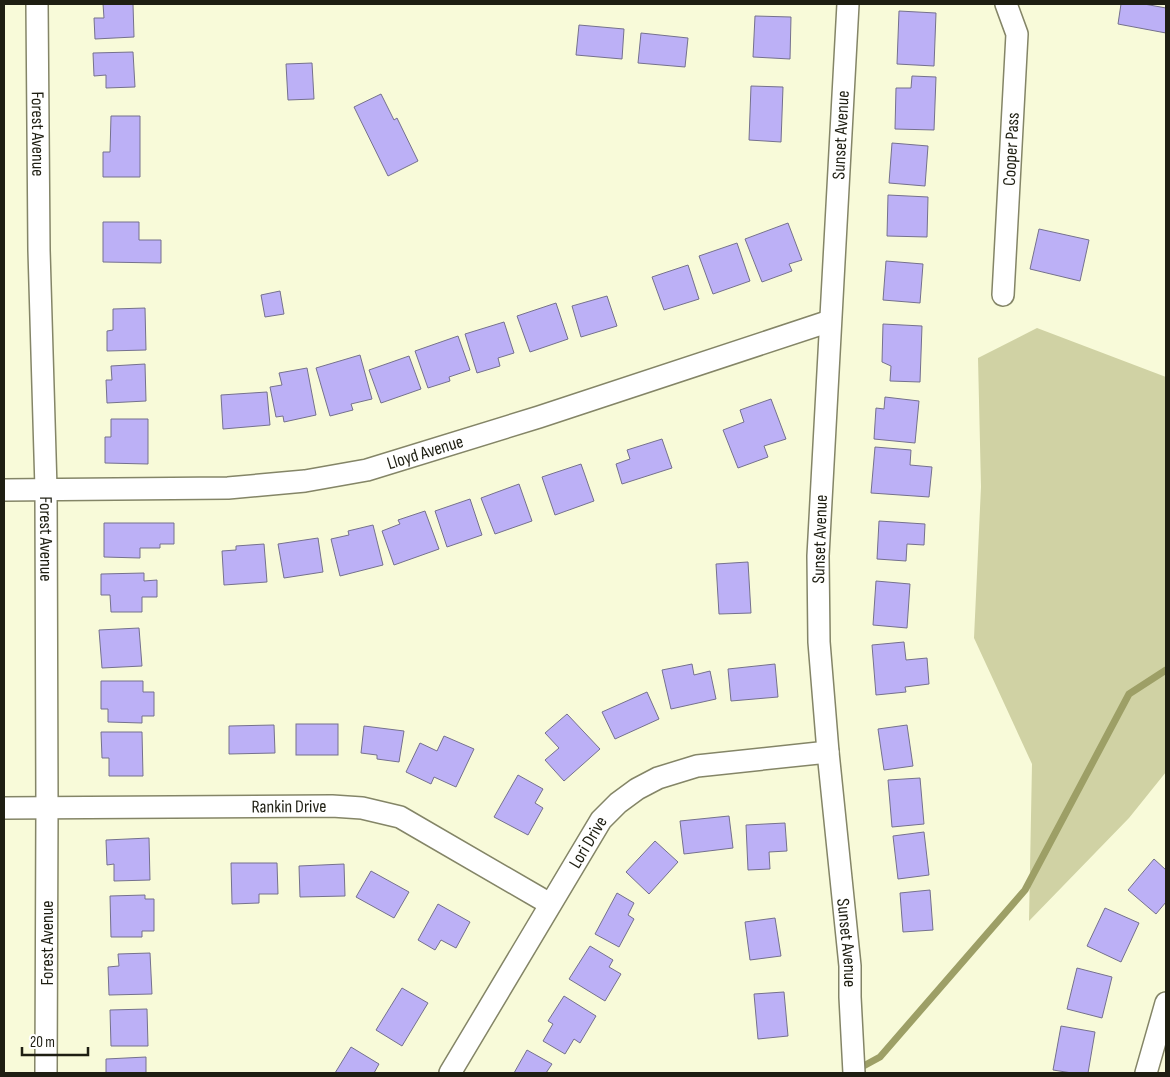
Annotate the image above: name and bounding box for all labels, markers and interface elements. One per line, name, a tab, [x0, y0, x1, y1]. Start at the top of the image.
street label: Sunset Avenue	[828, 90, 854, 180]
street label: Forest Avenue	[27, 91, 49, 177]
street label: Cooper Pass	[998, 112, 1023, 186]
street label: Lloyd Avenue	[384, 431, 466, 474]
street label: Sunset Avenue	[808, 494, 832, 584]
street label: Forest Avenue	[36, 496, 57, 581]
street label: Rankin Drive	[251, 796, 327, 817]
street label: Lori Drive	[564, 812, 611, 872]
street label: Sunset Avenue	[833, 897, 861, 987]
street label: Forest Avenue	[37, 901, 58, 985]
scale bar	[22, 1024, 89, 1056]
text: 20 m	[30, 1033, 55, 1052]

